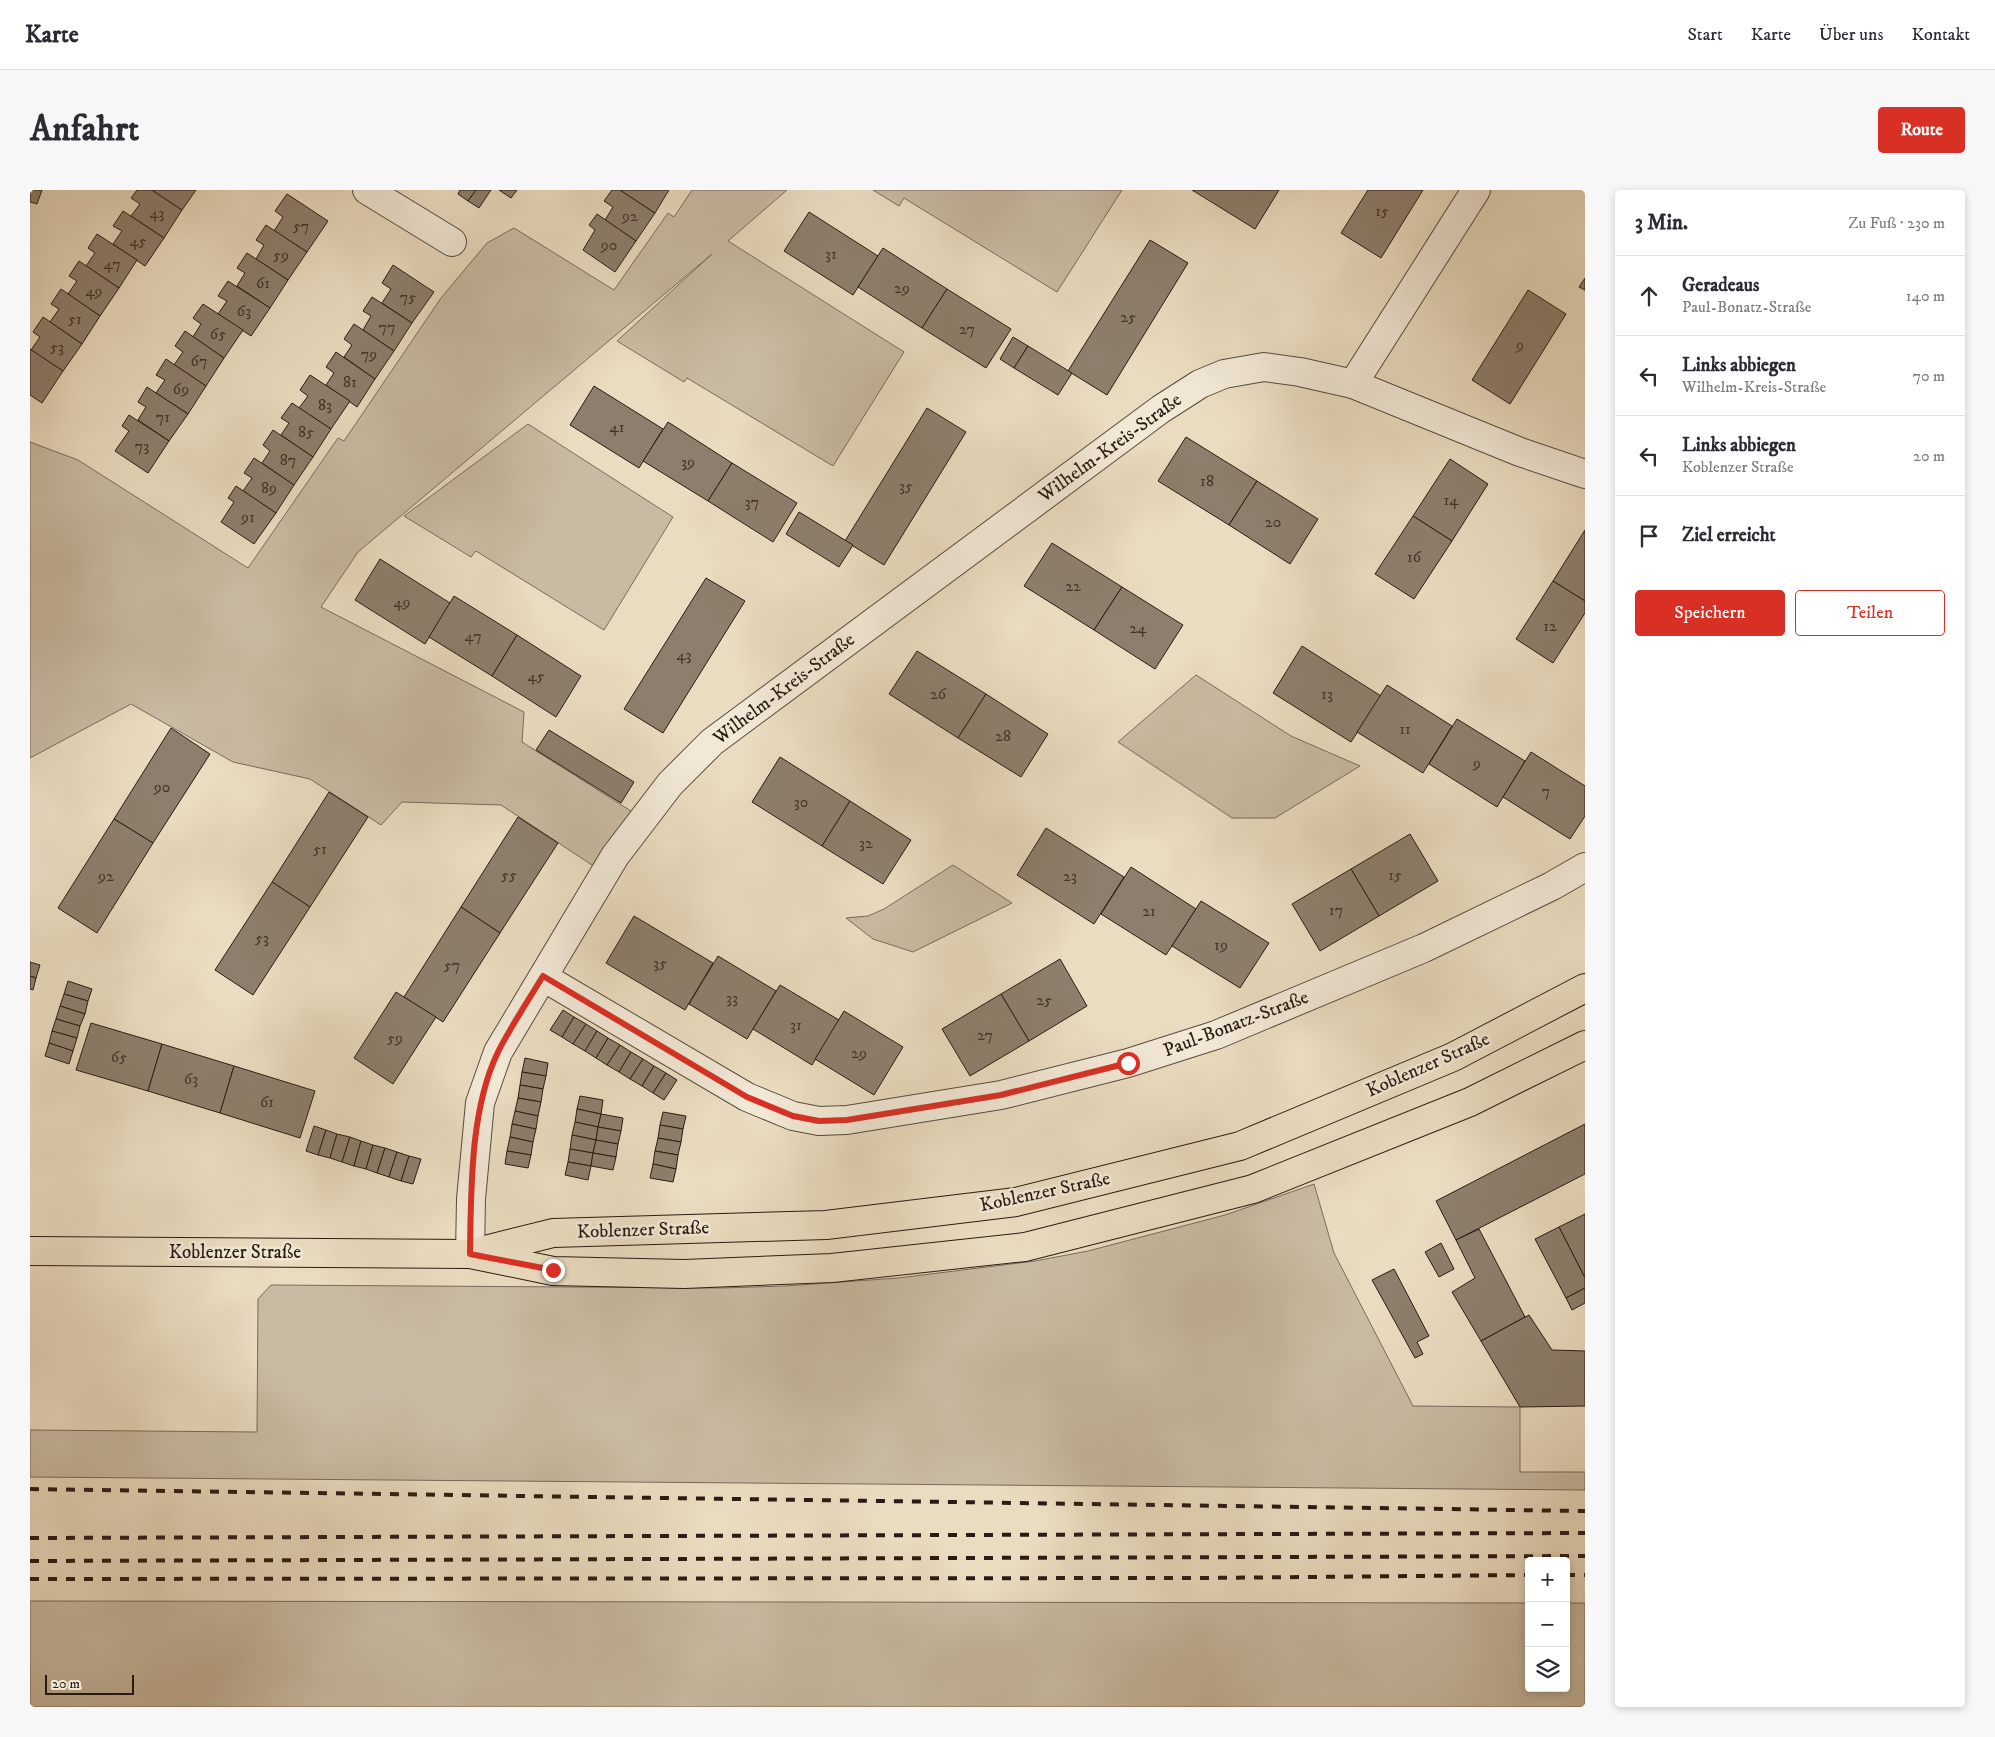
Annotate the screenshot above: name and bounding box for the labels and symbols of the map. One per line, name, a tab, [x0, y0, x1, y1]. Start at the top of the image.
house number: 15	[1375, 201, 1389, 221]
house number: 43	[149, 203, 165, 223]
house number: 92	[621, 206, 638, 226]
house number: 57	[293, 216, 309, 236]
house number: 45	[129, 231, 147, 251]
house number: 90	[600, 235, 617, 255]
house number: 31	[825, 244, 837, 264]
house number: 59	[273, 245, 289, 265]
house number: 47	[103, 254, 121, 274]
house number: 61	[256, 273, 270, 293]
house number: 29	[894, 278, 910, 298]
house number: 49	[85, 281, 103, 301]
house number: 75	[400, 287, 416, 307]
house number: 63	[237, 301, 251, 321]
house number: 25	[1120, 307, 1136, 327]
house number: 51	[68, 309, 82, 329]
house number: 77	[379, 317, 395, 337]
house number: 27	[959, 319, 975, 339]
house number: 65	[210, 324, 226, 344]
house number: 9	[1515, 335, 1524, 355]
house number: 53	[50, 337, 64, 357]
house number: 79	[361, 344, 377, 364]
house number: 67	[191, 351, 207, 371]
house number: 81	[343, 372, 357, 392]
house number: 69	[173, 379, 189, 399]
street label: Wilhelm-Kreis-Straße	[1033, 388, 1186, 508]
house number: 83	[318, 395, 332, 415]
house number: 71	[156, 407, 170, 427]
house number: 41	[609, 417, 625, 437]
house number: 85	[298, 422, 314, 442]
house number: 73	[135, 436, 149, 456]
house number: 87	[280, 450, 296, 470]
house number: 39	[681, 452, 695, 472]
house number: 18	[1200, 471, 1214, 491]
house number: 35	[899, 476, 913, 496]
house number: 89	[261, 478, 277, 498]
house number: 14	[1443, 490, 1459, 510]
house number: 37	[745, 492, 759, 512]
house number: 91	[240, 507, 255, 527]
house number: 20	[1265, 512, 1281, 532]
house number: 16	[1407, 547, 1422, 567]
house number: 22	[1065, 576, 1081, 596]
house number: 49	[393, 592, 411, 612]
house number: 12	[1543, 616, 1557, 636]
house number: 24	[1129, 618, 1147, 638]
house number: 47	[464, 626, 482, 646]
street label: Wilhelm-Kreis-Straße	[708, 628, 859, 750]
house number: 43	[676, 645, 692, 665]
house number: 45	[527, 666, 545, 686]
house number: 26	[930, 684, 947, 704]
house number: 13	[1321, 684, 1333, 704]
house number: 11	[1399, 719, 1411, 739]
house number: 28	[995, 726, 1011, 746]
house number: 9	[1472, 753, 1481, 773]
house number: 90	[153, 777, 170, 797]
house number: 7	[1542, 781, 1550, 801]
house number: 30	[794, 792, 808, 812]
house number: 32	[859, 833, 873, 853]
house number: 51	[313, 839, 327, 859]
house number: 55	[501, 865, 517, 885]
house number: 15	[1388, 865, 1402, 885]
house number: 92	[97, 866, 114, 886]
house number: 23	[1063, 866, 1077, 886]
house number: 17	[1329, 900, 1343, 920]
house number: 21	[1142, 901, 1156, 921]
house number: 53	[255, 928, 269, 948]
house number: 19	[1214, 935, 1228, 955]
house number: 35	[653, 953, 667, 973]
house number: 57	[444, 955, 460, 975]
street label: Paul-Bonatz-Straße	[1160, 986, 1312, 1062]
house number: 33	[726, 988, 738, 1008]
house number: 25	[1036, 990, 1052, 1010]
house number: 31	[790, 1015, 802, 1035]
house number: 27	[977, 1025, 993, 1045]
house number: 59	[387, 1028, 403, 1048]
street label: Koblenzer Straße	[1363, 1028, 1493, 1102]
house number: 29	[851, 1043, 867, 1063]
house number: 65	[111, 1047, 127, 1067]
route start	[1117, 1052, 1140, 1075]
house number: 63	[184, 1069, 198, 1089]
house number: 61	[260, 1092, 274, 1112]
street label: Koblenzer Straße	[978, 1167, 1112, 1217]
street label: Koblenzer Straße	[576, 1216, 710, 1244]
street label: Koblenzer Straße	[169, 1241, 301, 1264]
route end	[542, 1259, 565, 1282]
scale bar	[45, 1672, 134, 1695]

